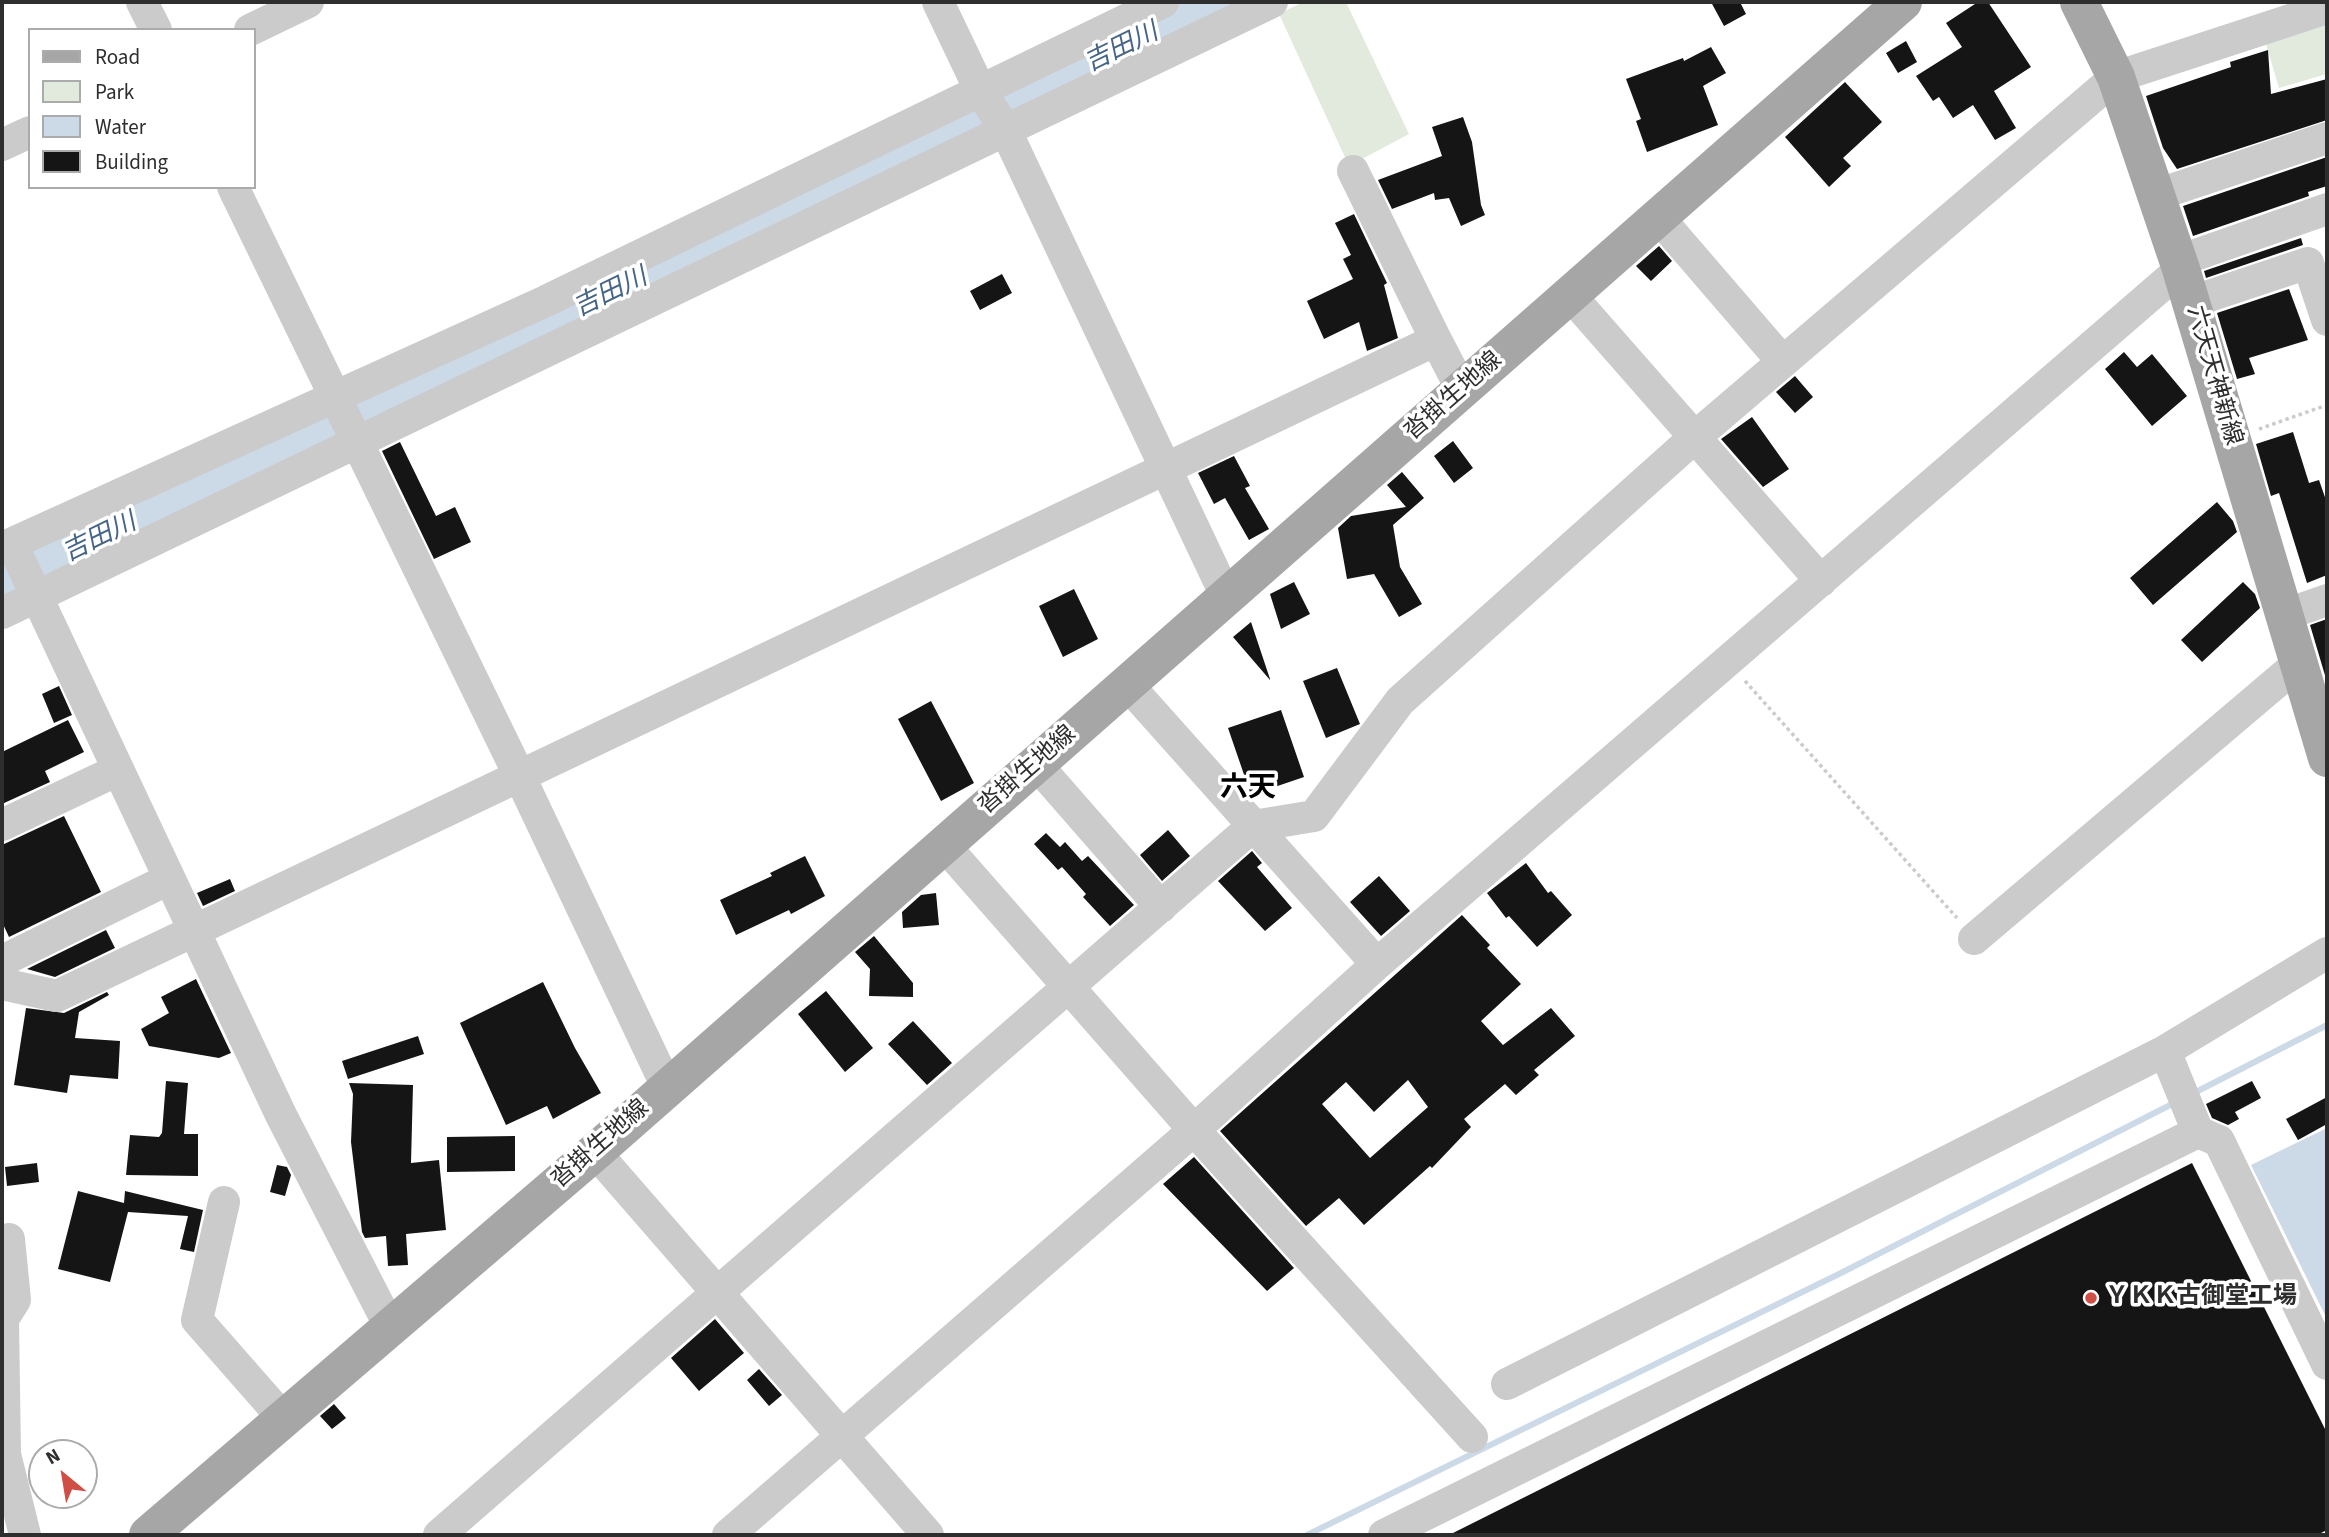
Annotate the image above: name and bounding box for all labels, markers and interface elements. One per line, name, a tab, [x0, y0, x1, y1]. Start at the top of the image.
water label: 吉田川	[1080, 18, 1164, 80]
legend	[28, 28, 256, 189]
text: Road	[95, 42, 140, 72]
text: Park	[95, 77, 134, 107]
text: Water	[95, 112, 146, 142]
text: Building	[95, 147, 168, 177]
water label: 吉田川	[569, 263, 653, 325]
street label: 六天天神新線	[2179, 303, 2247, 449]
street label: 沓掛生地線	[1399, 347, 1509, 447]
water label: 吉田川	[58, 508, 142, 570]
street label: 沓掛生地線	[973, 721, 1083, 821]
district label: 六天	[1220, 773, 1276, 807]
street label: 沓掛生地線	[546, 1095, 656, 1195]
place label: ＹＫＫ古御堂工場	[2105, 1284, 2297, 1312]
marker: ＹＫＫ古御堂工場	[2083, 1290, 2099, 1306]
north arrow	[28, 1439, 98, 1509]
text: N	[41, 1442, 65, 1472]

